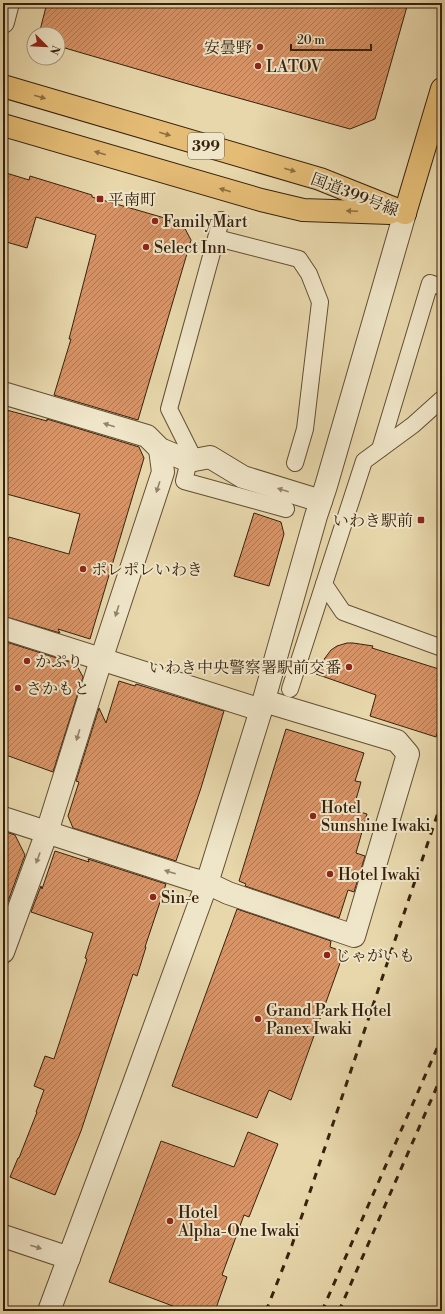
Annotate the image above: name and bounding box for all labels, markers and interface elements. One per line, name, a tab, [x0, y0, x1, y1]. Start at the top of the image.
north arrow	[26, 26, 66, 66]
scale bar	[291, 26, 371, 52]
text: 20 m	[297, 33, 325, 48]
place label: 安曇野	[204, 38, 252, 58]
marker: 安曇野	[255, 42, 265, 52]
text: N	[46, 43, 62, 57]
place label: LATOV	[266, 57, 322, 77]
marker: LATOV	[253, 61, 263, 71]
one-way arrow	[35, 94, 47, 100]
one-way arrow	[159, 131, 171, 137]
road number: 399	[188, 133, 224, 159]
one-way arrow	[94, 150, 106, 156]
one-way arrow	[284, 167, 296, 173]
street label: 国道399号線	[308, 169, 401, 221]
one-way arrow	[219, 187, 231, 193]
place label: 平南町	[108, 190, 156, 210]
marker: 平南町	[95, 194, 105, 204]
one-way arrow	[346, 208, 358, 215]
place label: FamilyMart	[163, 212, 248, 232]
marker: FamilyMart	[150, 216, 160, 226]
place label: Select Inn	[154, 238, 227, 258]
marker: Select Inn	[141, 242, 151, 252]
one-way arrow	[103, 422, 115, 428]
one-way arrow	[155, 482, 161, 494]
one-way arrow	[277, 487, 289, 493]
place label: いわき駅前	[333, 511, 413, 531]
marker: いわき駅前	[416, 515, 426, 525]
place label: ポレポレいわき	[91, 560, 203, 580]
marker: ポレポレいわき	[78, 564, 88, 574]
one-way arrow	[114, 605, 120, 617]
place label: かぷり	[35, 652, 83, 672]
marker: かぷり	[22, 656, 32, 666]
place label: いわき中央警察署駅前交番	[149, 658, 341, 678]
marker: いわき中央警察署駅前交番	[344, 662, 354, 672]
place label: さかもと	[26, 679, 90, 699]
marker: さかもと	[13, 683, 23, 693]
one-way arrow	[75, 729, 81, 741]
place label: Hotel Sunshine Iwaki	[321, 798, 430, 836]
marker: Hotel Sunshine Iwaki	[308, 811, 318, 821]
one-way arrow	[34, 853, 40, 865]
place label: Hotel Iwaki	[338, 865, 420, 885]
one-way arrow	[163, 869, 175, 875]
marker: Hotel Iwaki	[325, 869, 335, 879]
place label: Sin-e	[161, 888, 199, 908]
marker: Sin-e	[148, 892, 158, 902]
place label: じゃがいも	[335, 946, 415, 966]
marker: じゃがいも	[322, 950, 332, 960]
place label: Grand Park Hotel Panex Iwaki	[266, 1001, 392, 1039]
marker: Grand Park Hotel Panex Iwaki	[253, 1014, 263, 1024]
place label: Hotel Alpha-One Iwaki	[177, 1203, 300, 1241]
marker: Hotel Alpha-One Iwaki	[165, 1216, 175, 1226]
one-way arrow	[30, 1244, 42, 1250]

